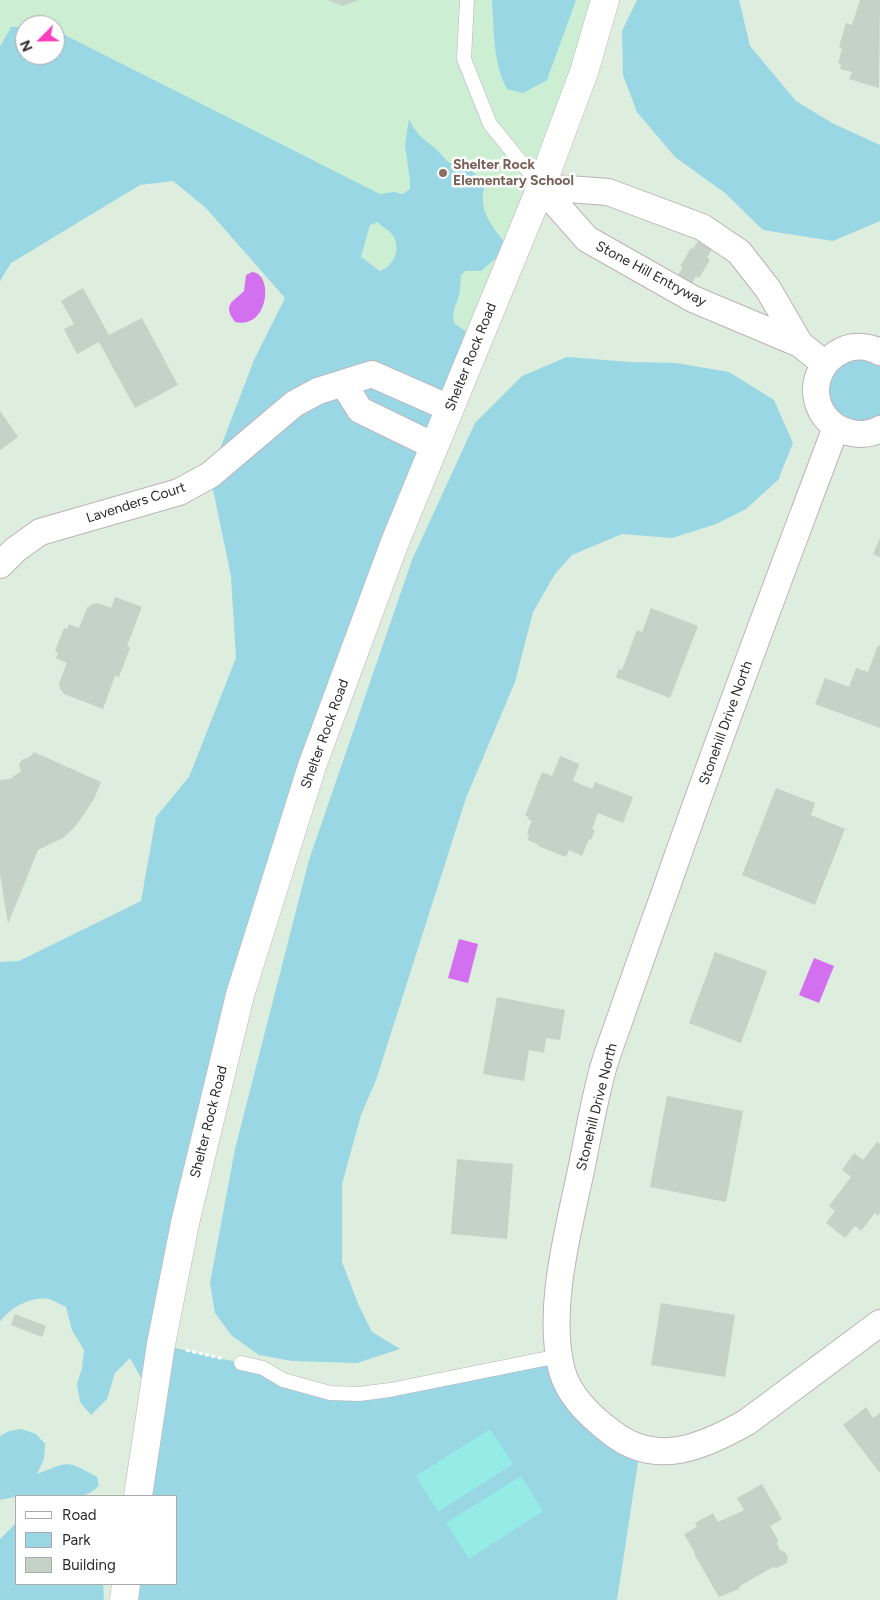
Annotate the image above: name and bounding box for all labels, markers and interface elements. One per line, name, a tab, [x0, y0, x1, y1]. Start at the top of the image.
north arrow	[15, 15, 65, 65]
text: N	[17, 37, 37, 54]
place label: Shelter Rock Elementary School	[453, 157, 574, 190]
marker: Shelter Rock Elementary School	[437, 167, 449, 179]
street label: Stone Hill Entryway	[593, 238, 709, 310]
street label: Shelter Rock Road	[442, 300, 500, 414]
street label: Lavenders Court	[84, 479, 188, 527]
street label: Stonehill Drive North	[696, 659, 756, 787]
street label: Shelter Rock Road	[297, 677, 353, 791]
street label: Stonehill Drive North	[573, 1042, 621, 1172]
street label: Shelter Rock Road	[187, 1064, 231, 1180]
legend	[15, 1495, 178, 1585]
text: Road	[62, 1506, 97, 1524]
text: Park	[62, 1531, 91, 1549]
text: Building	[62, 1556, 116, 1574]

